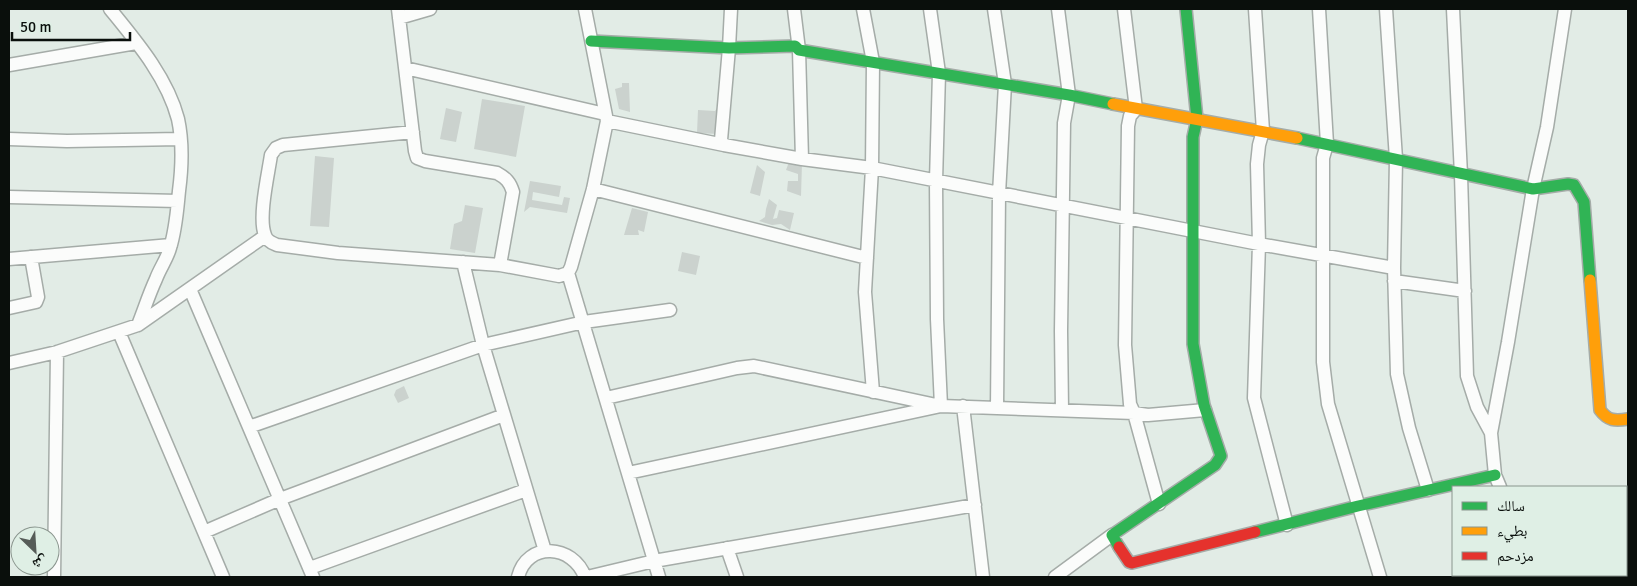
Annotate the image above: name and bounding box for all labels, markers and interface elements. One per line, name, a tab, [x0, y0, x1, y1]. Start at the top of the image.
scale bar	[12, 10, 130, 42]
text: 50 m	[20, 18, 51, 36]
legend	[1452, 486, 1627, 576]
text: سالك	[1497, 497, 1525, 515]
text: بطيء	[1497, 522, 1527, 543]
north arrow	[10, 526, 60, 576]
text: مزدحم	[1497, 547, 1534, 566]
text: ش	[30, 551, 51, 573]

